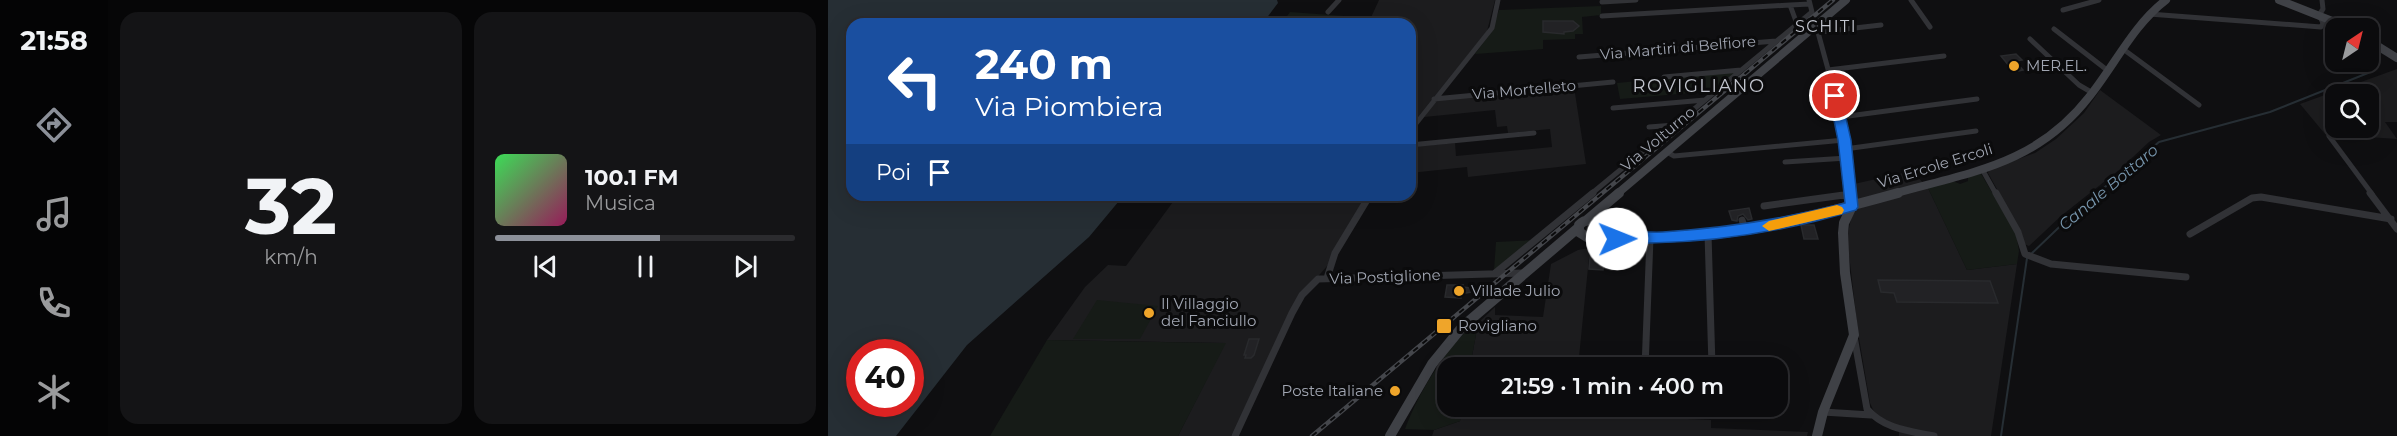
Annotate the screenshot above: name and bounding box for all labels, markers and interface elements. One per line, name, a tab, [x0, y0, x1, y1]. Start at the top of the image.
district label: SCHITI	[1795, 17, 1857, 36]
north arrow	[2325, 18, 2379, 72]
map controls	[2325, 18, 2379, 138]
text: 21:58	[20, 24, 88, 57]
street label: Via Martiri di Belfiore	[1599, 31, 1757, 64]
text: 240 m	[975, 38, 1113, 90]
icon: left	[876, 42, 954, 120]
place label: MER.EL.	[2026, 56, 2087, 75]
marker: MER.EL.	[2007, 59, 2021, 73]
pin	[1809, 70, 1860, 121]
street label: Via Mortelleto	[1471, 75, 1577, 104]
district label: ROVIGLIANO	[1632, 75, 1766, 97]
icon: arrive	[1818, 79, 1851, 112]
button: search	[2325, 84, 2379, 138]
text: Via Piombiera	[975, 90, 1163, 123]
street label: Via Volturno	[1616, 102, 1699, 175]
icon: directions	[33, 104, 75, 146]
street label: Via Ercole Ercoli	[1875, 139, 1995, 192]
water label: Canale Bottaro	[2055, 140, 2162, 234]
icon: arrive	[923, 156, 956, 189]
text: 32	[245, 158, 337, 254]
text: Poi	[876, 159, 911, 186]
text: 100.1 FM	[585, 164, 679, 191]
text: Musica	[585, 191, 656, 215]
icon: music	[33, 193, 75, 235]
position arrow	[1585, 207, 1649, 271]
text: km/h	[264, 245, 318, 269]
icon: previous	[529, 250, 562, 283]
icon: pause	[629, 250, 662, 283]
icon: next	[729, 250, 762, 283]
street label: Via Postiglione	[1329, 265, 1441, 288]
place label: Villade Julio	[1471, 281, 1560, 300]
icon: phone	[33, 282, 75, 324]
marker: Villade Julio	[1452, 284, 1466, 298]
place label: Il Villaggio del Fanciullo	[1161, 294, 1256, 330]
marker: Il Villaggio del Fanciullo	[1142, 306, 1156, 320]
place label: Rovigliano	[1458, 316, 1537, 335]
marker: Rovigliano	[1435, 317, 1453, 335]
speed limit sign: 40	[846, 339, 924, 417]
icon: climate	[33, 371, 75, 413]
text: 21:59 · 1 min · 400 m	[1501, 373, 1724, 400]
place label: Poste Italiane	[1282, 381, 1383, 400]
marker: Poste Italiane	[1388, 384, 1402, 398]

